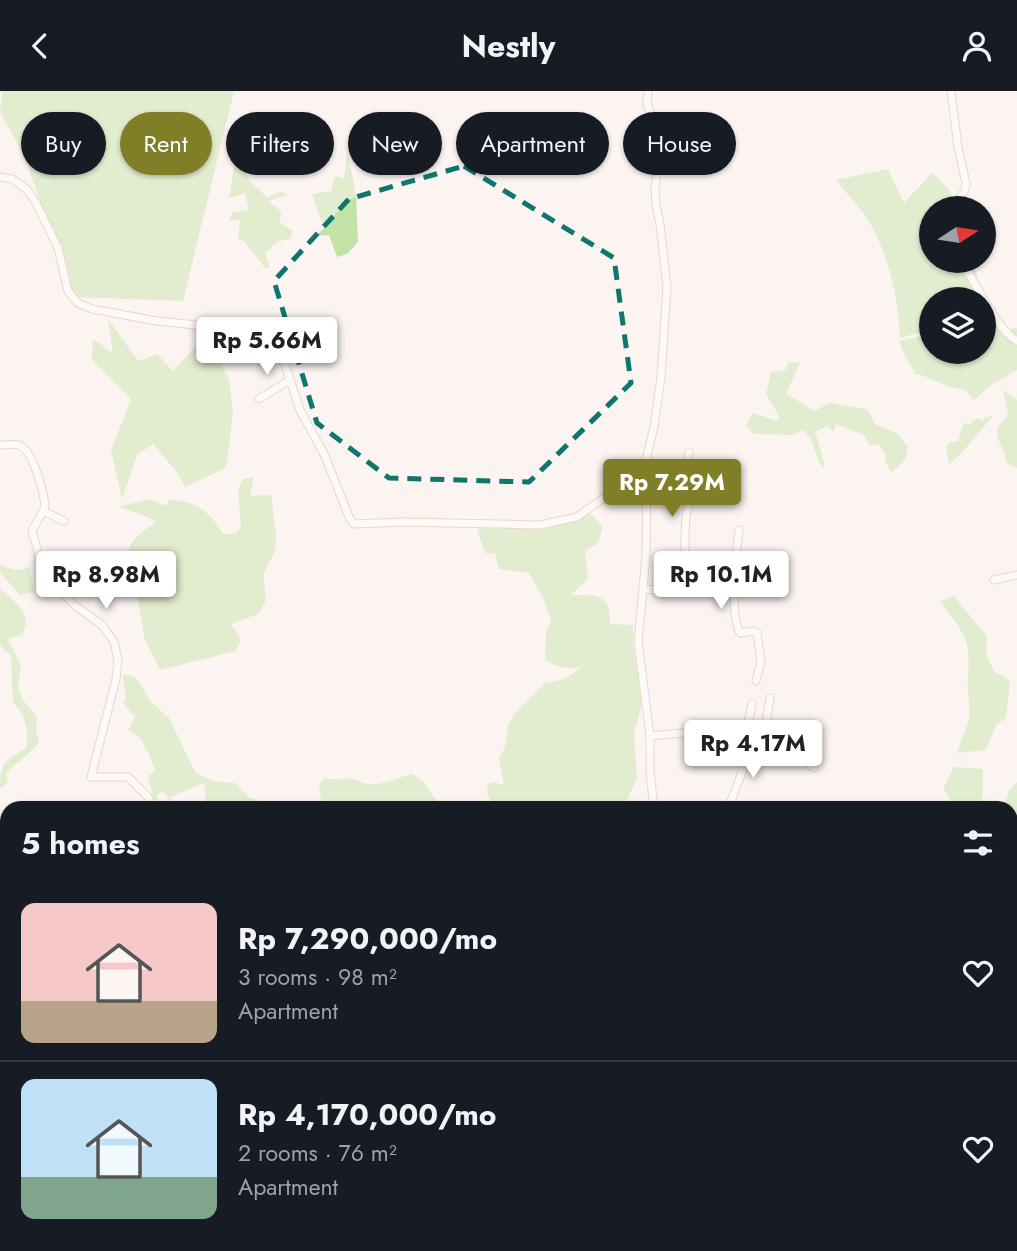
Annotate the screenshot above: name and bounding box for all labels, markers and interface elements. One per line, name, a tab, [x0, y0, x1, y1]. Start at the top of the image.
text: Nestly	[462, 23, 555, 69]
icon: back	[21, 27, 59, 65]
icon: person	[958, 27, 996, 65]
chip: Buy	[21, 112, 106, 175]
chip: Rent	[120, 112, 212, 175]
chip: Filters	[226, 112, 334, 175]
chip: New	[348, 112, 442, 175]
chip: Apartment	[456, 112, 609, 175]
chip: House	[623, 112, 736, 175]
north arrow	[919, 196, 996, 273]
map controls	[919, 196, 996, 364]
button: layers	[919, 287, 996, 364]
pin: Rp 5.66M	[195, 317, 339, 377]
text: Rp 5.66M	[212, 323, 322, 357]
pin: Rp 7.29M	[600, 459, 744, 519]
text: Rp 7.29M	[619, 465, 725, 499]
pin: Rp 8.98M	[34, 552, 178, 611]
pin: Rp 10.1M	[649, 552, 793, 611]
text: Rp 8.98M	[52, 557, 160, 591]
text: Rp 10.1M	[670, 557, 772, 591]
pin: Rp 4.17M	[681, 721, 825, 780]
text: Rp 4.17M	[700, 726, 806, 760]
text: 5 homes	[21, 822, 140, 865]
icon: filters	[959, 824, 997, 862]
text: Rp 7,290,000/mo	[238, 917, 497, 960]
icon: home	[77, 931, 161, 1015]
icon: heart	[959, 954, 997, 992]
text: 3 rooms · 98 m²	[238, 960, 397, 994]
text: Apartment	[238, 994, 338, 1028]
text: Rp 4,170,000/mo	[238, 1093, 497, 1136]
icon: home	[77, 1107, 161, 1191]
icon: heart	[959, 1130, 997, 1168]
text: 2 rooms · 76 m²	[238, 1136, 397, 1170]
text: Apartment	[238, 1170, 338, 1204]

